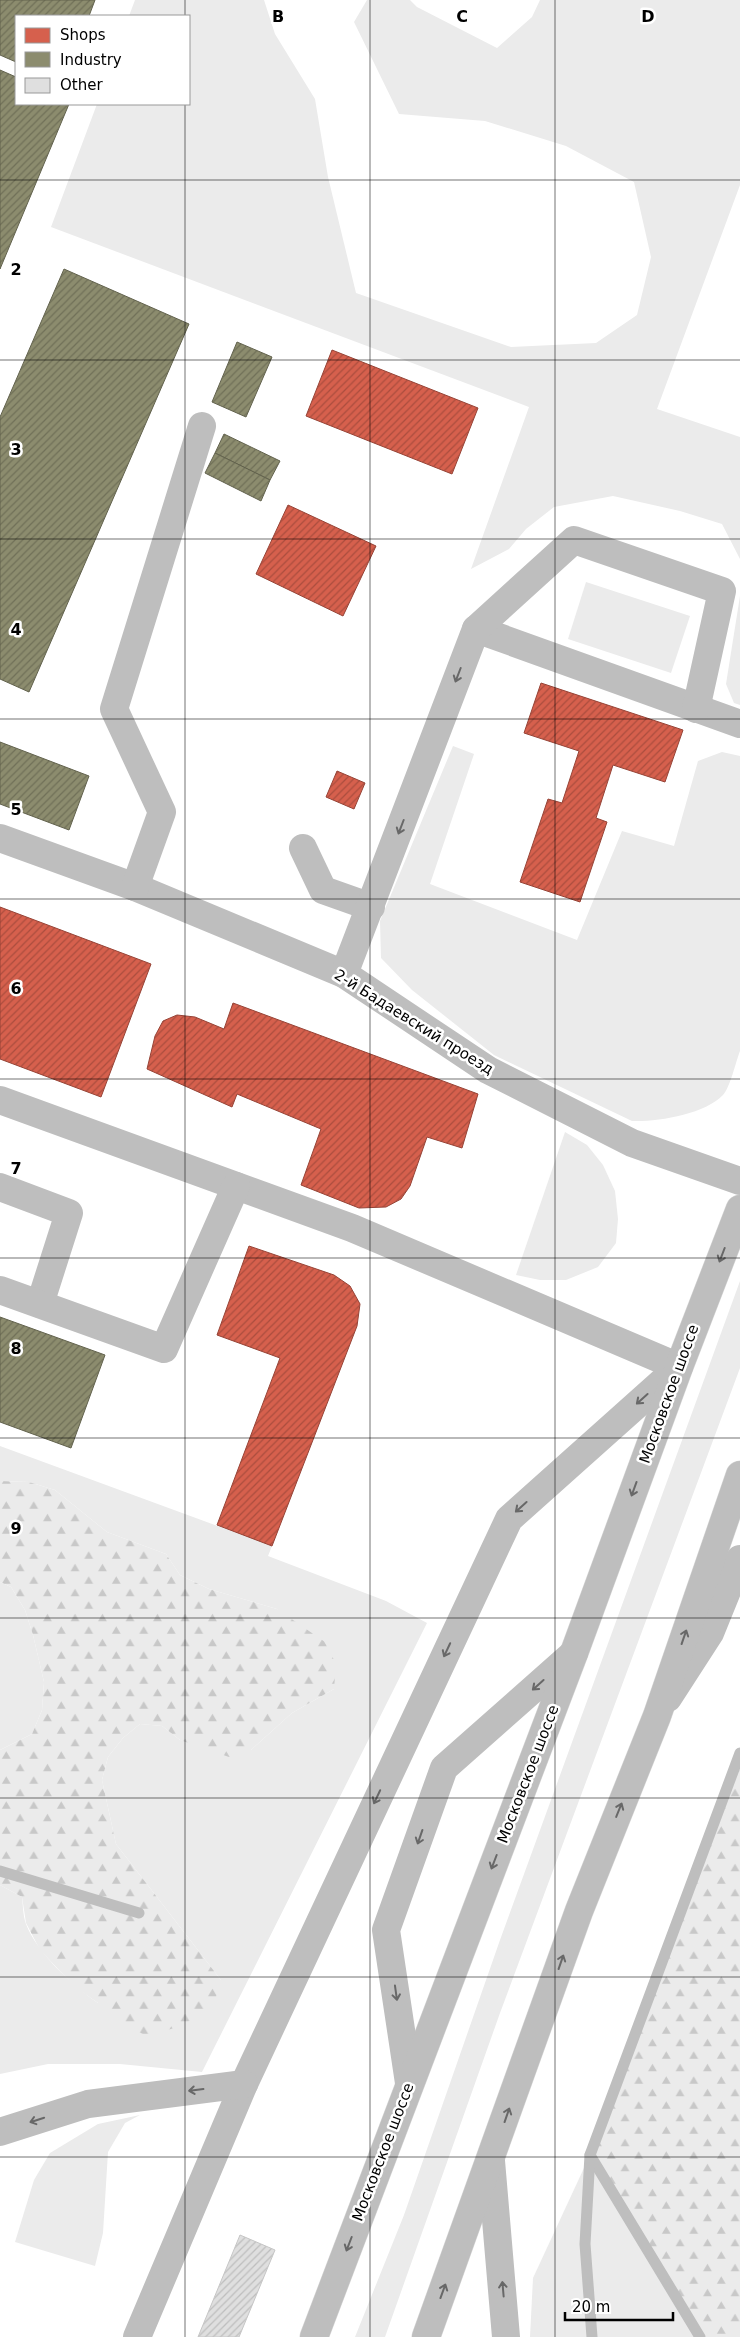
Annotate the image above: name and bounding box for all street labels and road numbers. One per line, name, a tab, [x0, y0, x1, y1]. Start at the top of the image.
street label: 2-й Бадаевский проезд	[331, 966, 497, 1078]
street label: Московское шоссе	[635, 1322, 703, 1466]
street label: Московское шоссе	[493, 1702, 563, 1846]
street label: Московское шоссе	[348, 2080, 418, 2224]

